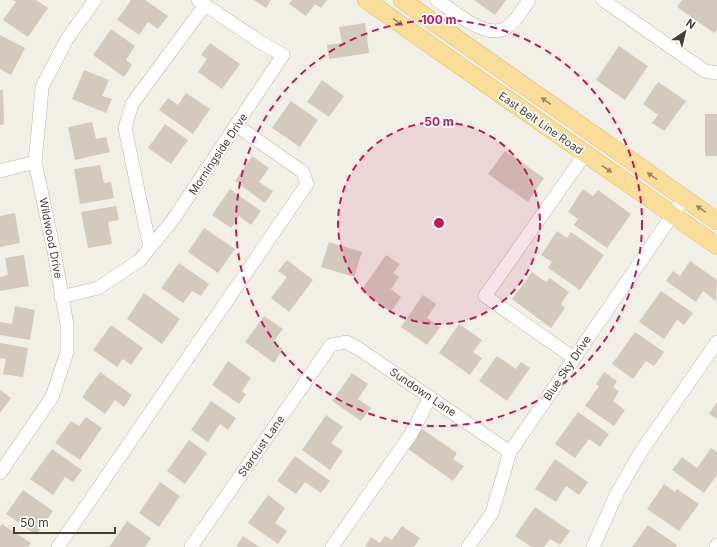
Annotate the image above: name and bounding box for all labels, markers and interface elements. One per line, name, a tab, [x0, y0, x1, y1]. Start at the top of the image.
text: 100 m	[421, 12, 457, 27]
north arrow	[665, 12, 705, 52]
text: N	[683, 16, 698, 32]
one-way arrow	[393, 18, 403, 26]
street label: East Belt Line Road	[496, 89, 586, 157]
one-way arrow	[541, 97, 551, 105]
street label: Morningside Drive	[186, 111, 250, 197]
text: 50 m	[424, 114, 454, 129]
one-way arrow	[602, 165, 613, 173]
one-way arrow	[647, 172, 658, 180]
street label: Wildwood Drive	[36, 196, 66, 280]
one-way arrow	[695, 205, 706, 213]
centre of rings	[432, 216, 446, 230]
street label: Blue Sky Drive	[540, 333, 594, 403]
street label: Sundown Lane	[387, 365, 459, 419]
street label: Stardust Lane	[235, 413, 287, 479]
scale bar	[14, 509, 115, 535]
text: 50 m	[20, 515, 49, 530]

